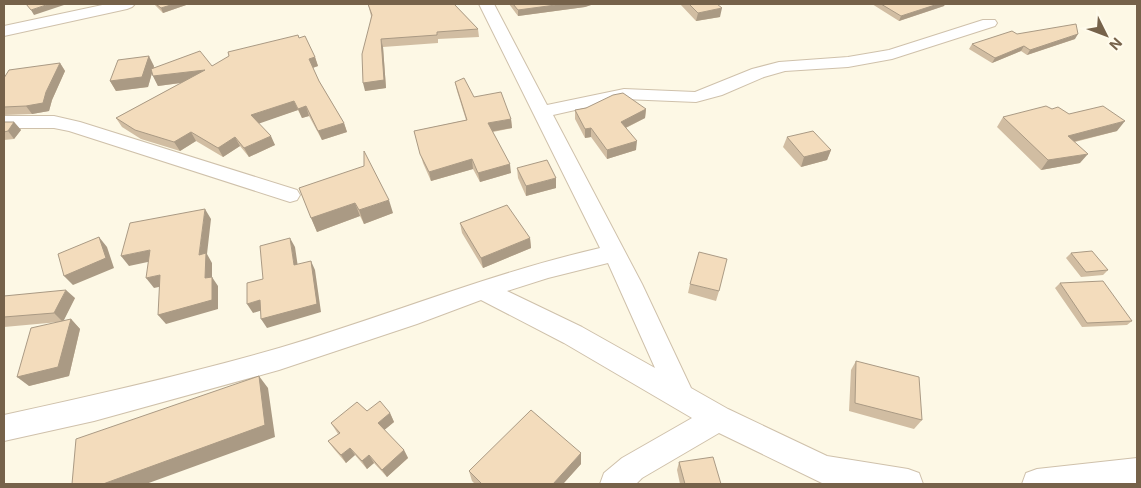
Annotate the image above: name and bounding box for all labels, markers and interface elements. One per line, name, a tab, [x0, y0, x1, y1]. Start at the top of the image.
north arrow	[1081, 10, 1131, 60]
text: N	[1106, 34, 1126, 54]

